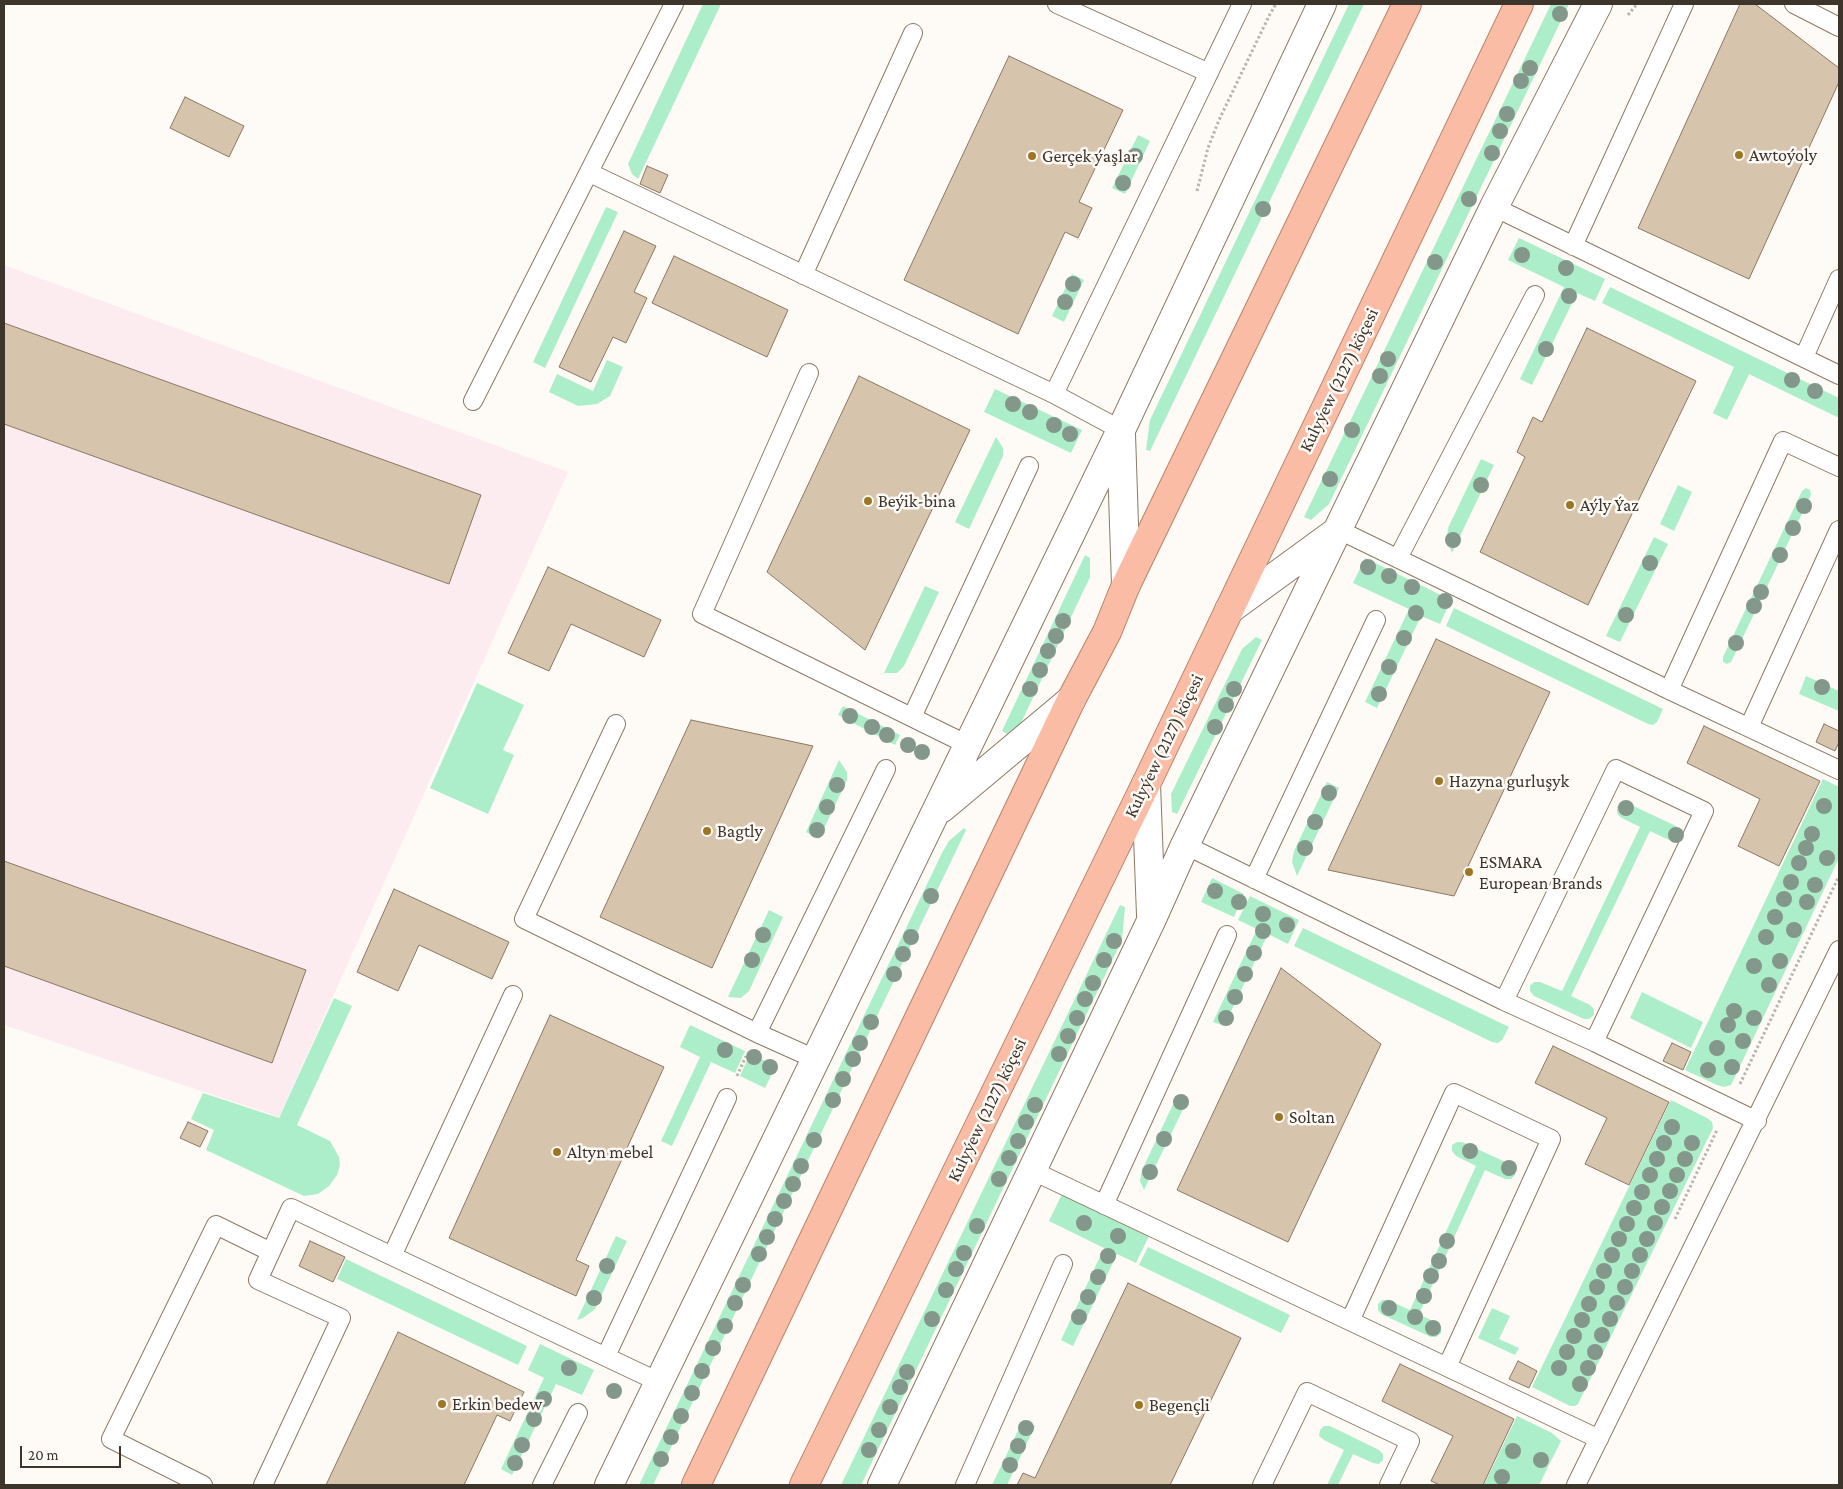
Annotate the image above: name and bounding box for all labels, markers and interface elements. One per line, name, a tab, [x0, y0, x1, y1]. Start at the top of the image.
place label: Awtoýoly	[1749, 144, 1817, 166]
place label: Gerçek ýaşlar	[1042, 145, 1138, 167]
marker: Awtoýoly	[1733, 149, 1745, 161]
marker: Gerçek ýaşlar	[1026, 150, 1038, 162]
street label: Kulyýew (2127) köçesi	[1295, 305, 1383, 455]
place label: Beýik-bina	[878, 490, 956, 512]
place label: Aýly Ýaz	[1580, 494, 1639, 516]
marker: Beýik-bina	[862, 495, 874, 507]
marker: Aýly Ýaz	[1564, 499, 1576, 511]
street label: Kulyýew (2127) köçesi	[1120, 671, 1208, 821]
place label: Hazyna gurluşyk	[1449, 770, 1569, 792]
marker: Hazyna gurluşyk	[1433, 775, 1445, 787]
place label: Bagtly	[717, 820, 763, 842]
marker: Bagtly	[701, 825, 713, 837]
place label: ESMARA European Brands	[1479, 851, 1602, 894]
marker: ESMARA European Brands	[1463, 866, 1475, 878]
street label: Kulyýew (2127) köçesi	[943, 1035, 1031, 1185]
place label: Soltan	[1289, 1106, 1335, 1128]
marker: Soltan	[1273, 1111, 1285, 1123]
place label: Altyn mebel	[567, 1141, 653, 1163]
marker: Altyn mebel	[551, 1146, 563, 1158]
place label: Erkin bedew	[452, 1393, 542, 1415]
place label: Begençli	[1149, 1394, 1210, 1416]
marker: Erkin bedew	[436, 1398, 448, 1410]
marker: Begençli	[1133, 1399, 1145, 1411]
scale bar	[22, 1436, 124, 1468]
text: 20 m	[28, 1447, 59, 1463]

